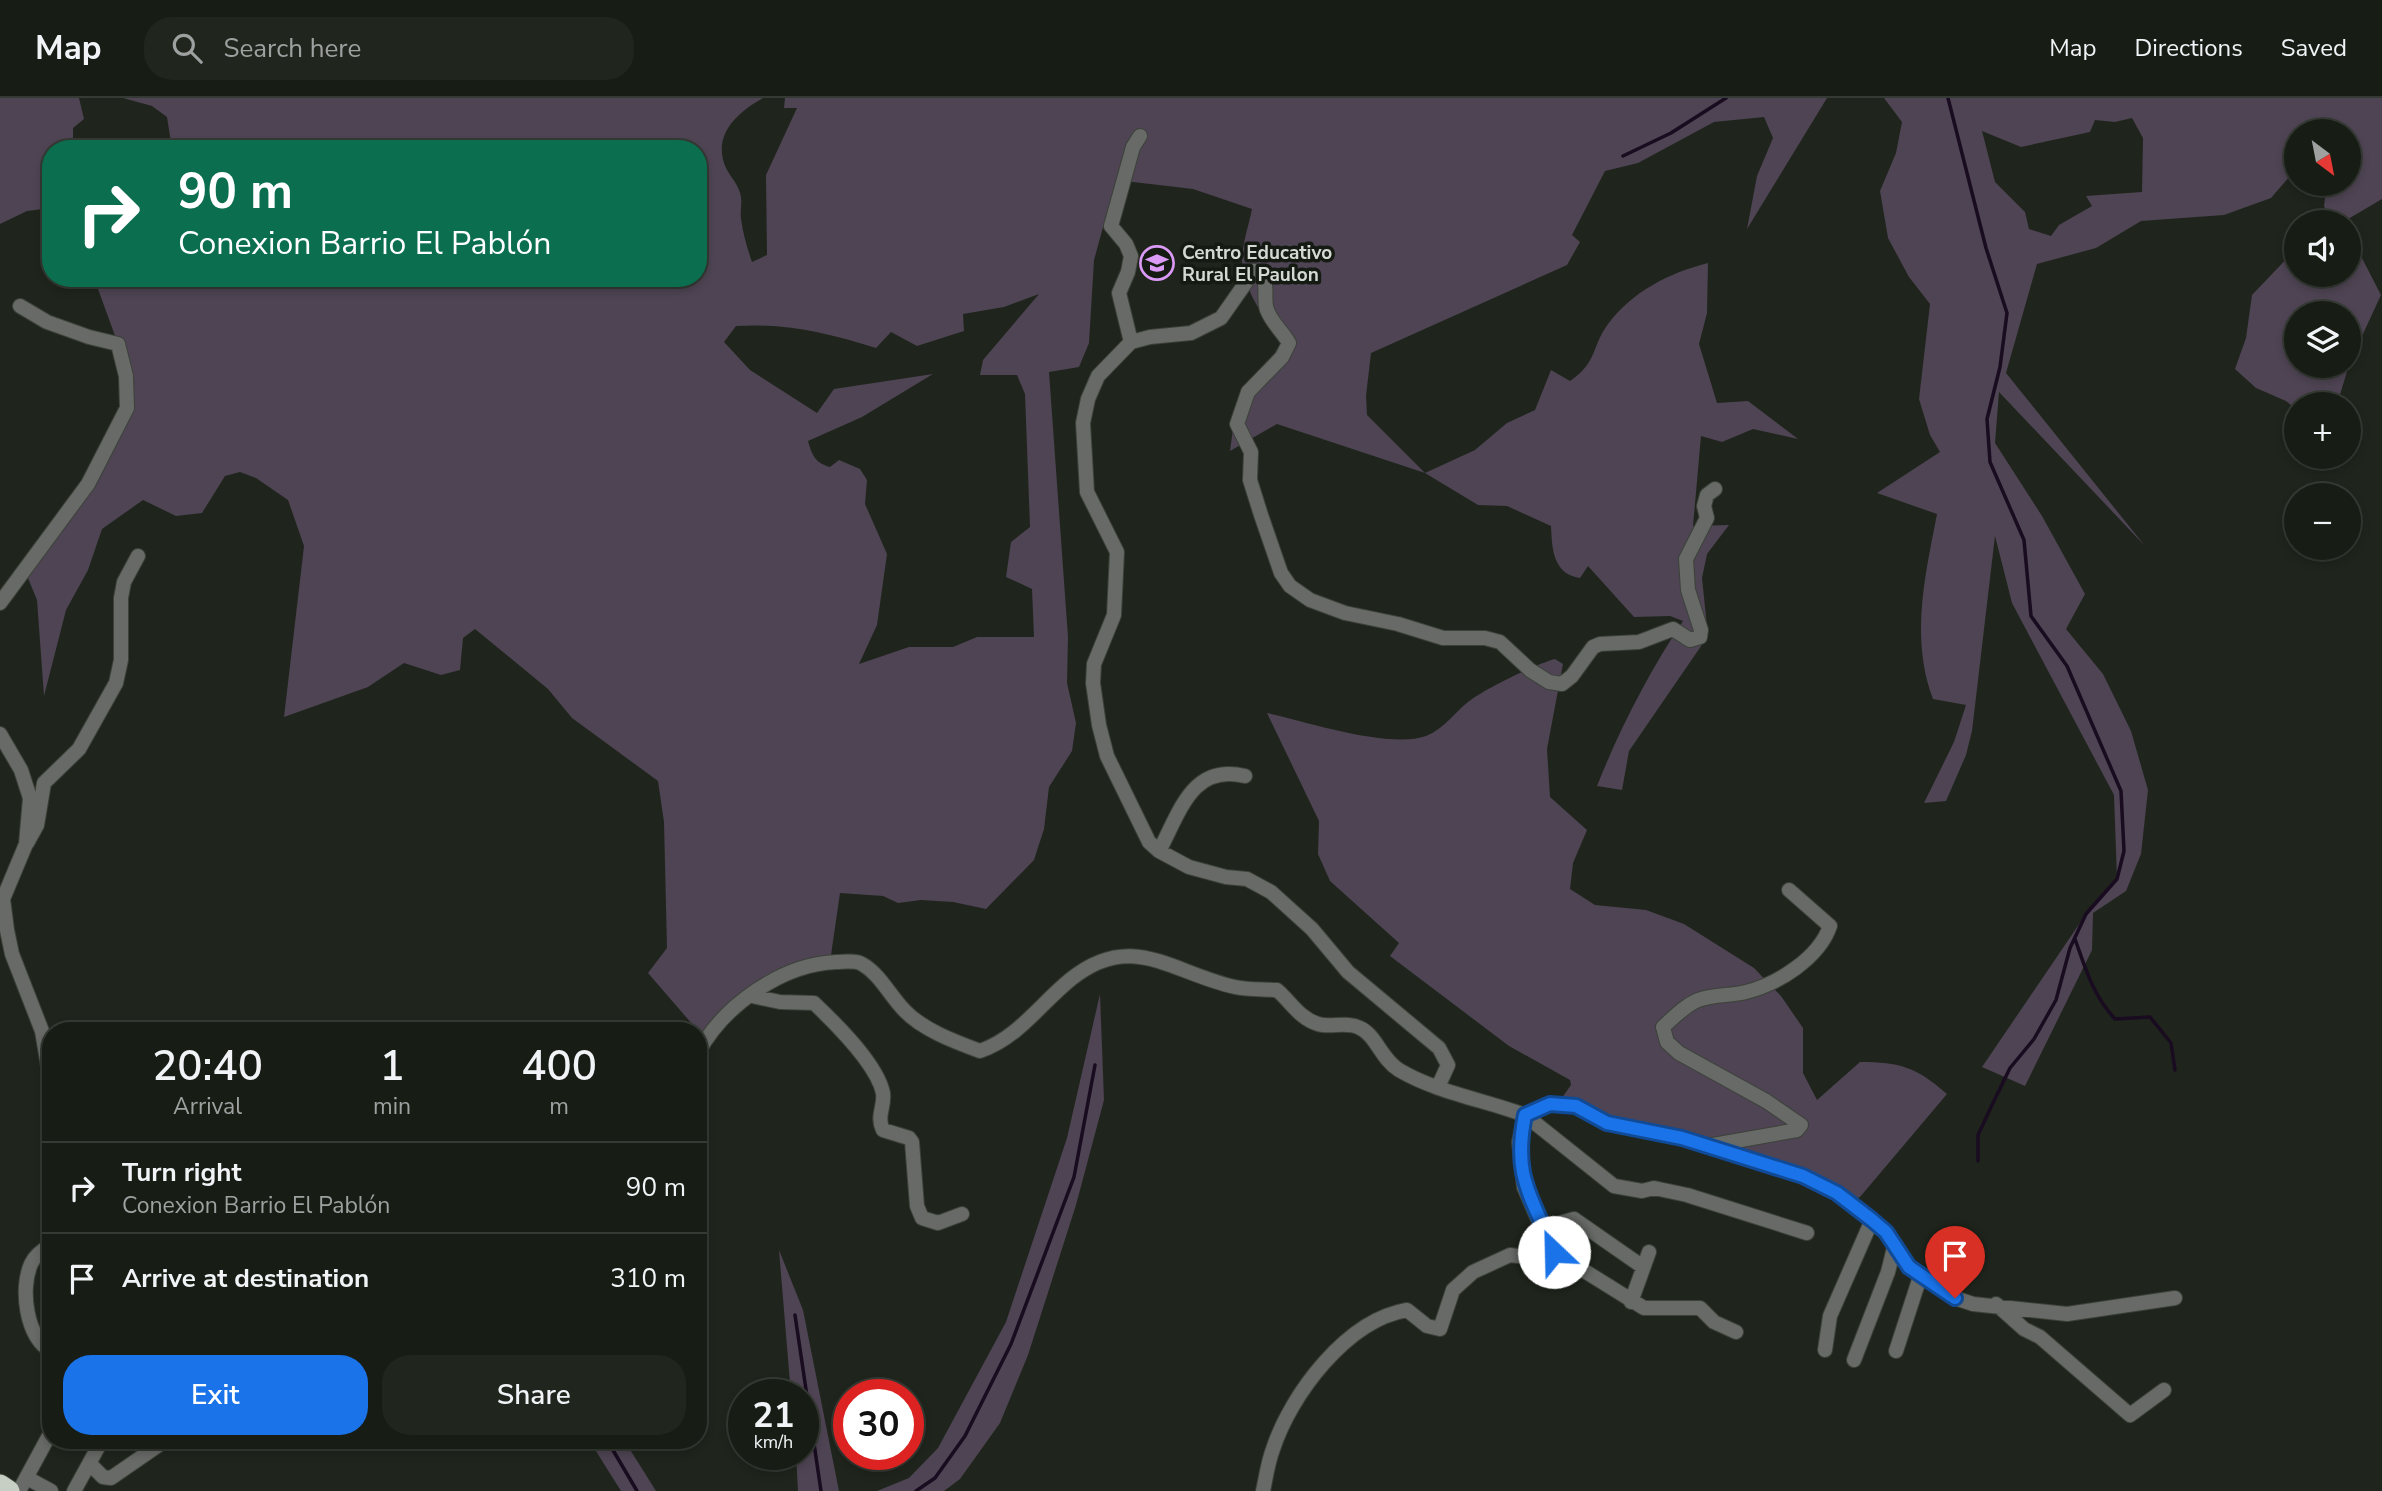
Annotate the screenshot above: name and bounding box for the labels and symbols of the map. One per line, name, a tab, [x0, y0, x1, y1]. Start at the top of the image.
north arrow	[2284, 119, 2361, 196]
place label: Centro Educativo Rural El Paulon	[1182, 240, 1332, 288]
school or university icon: Centro Educativo Rural El Paulon	[1138, 244, 1176, 282]
position arrow	[1517, 1215, 1591, 1289]
pin	[1925, 1226, 1985, 1298]
speed limit sign: 30	[833, 1379, 924, 1470]

